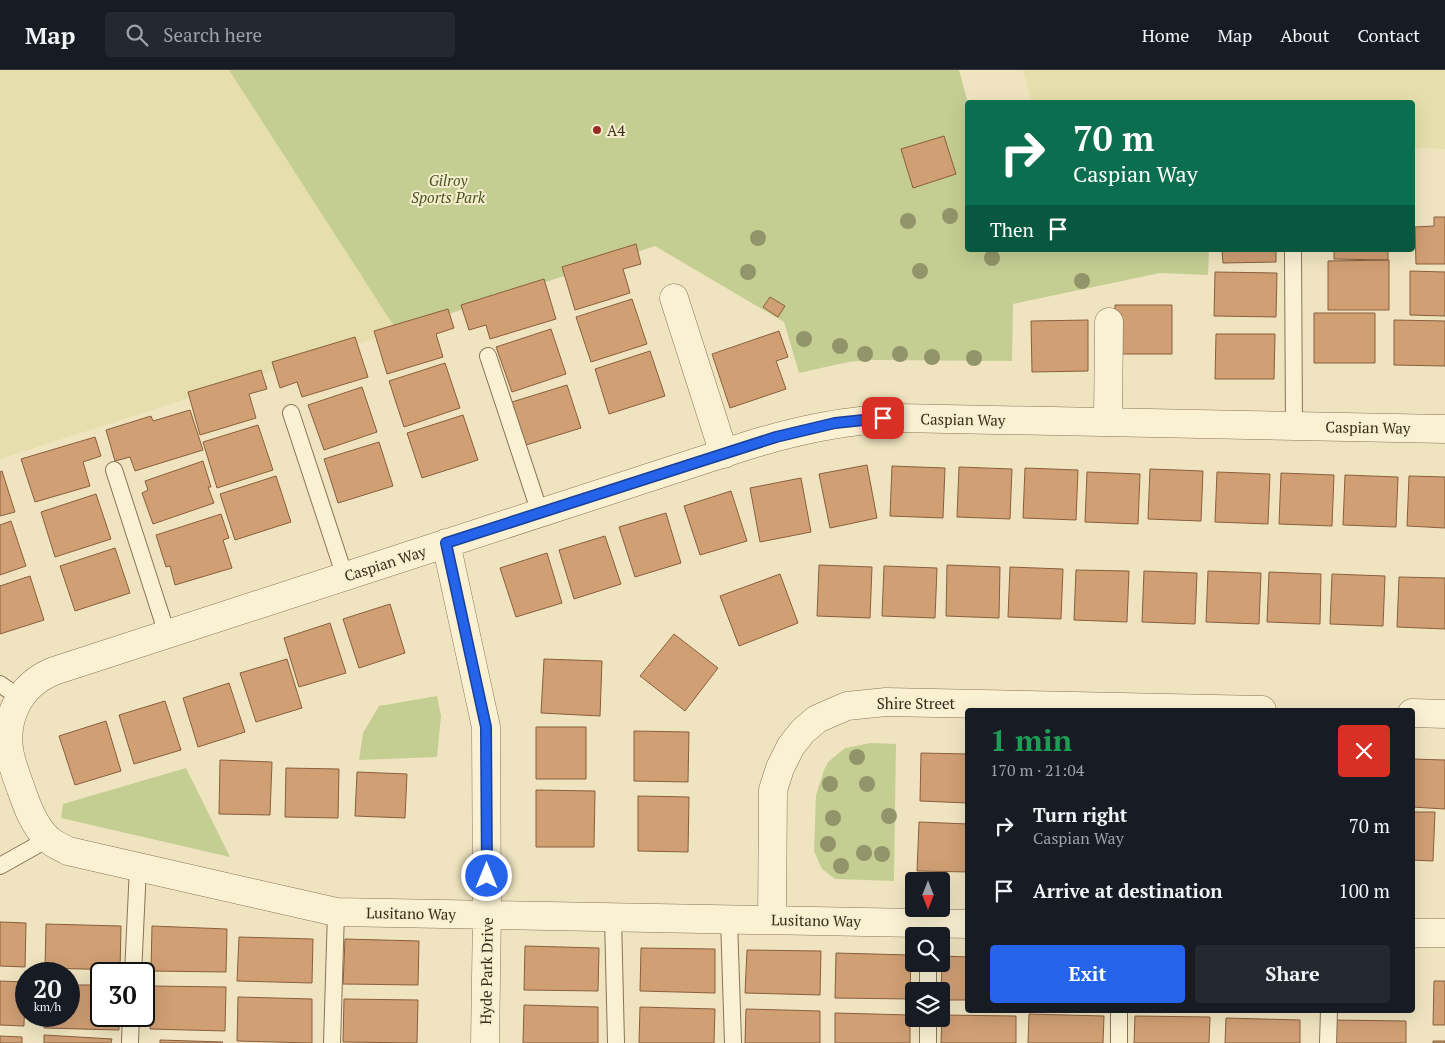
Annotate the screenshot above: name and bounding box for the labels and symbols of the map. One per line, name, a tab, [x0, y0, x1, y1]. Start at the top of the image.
place label: A4	[607, 120, 625, 140]
marker: A4	[591, 124, 603, 136]
park label: Gilroy Sports Park	[411, 170, 486, 207]
pin	[862, 397, 904, 439]
street label: Caspian Way	[920, 408, 1006, 430]
street label: Caspian Way	[1325, 416, 1411, 438]
street label: Caspian Way	[341, 540, 429, 586]
street label: Shire Street	[877, 693, 956, 713]
position arrow	[460, 849, 512, 901]
north arrow	[905, 872, 950, 918]
street label: Lusitano Way	[366, 902, 457, 924]
street label: Lusitano Way	[771, 909, 862, 931]
street label: Hyde Park Drive	[475, 917, 497, 1025]
speed limit sign: 30	[90, 962, 155, 1027]

